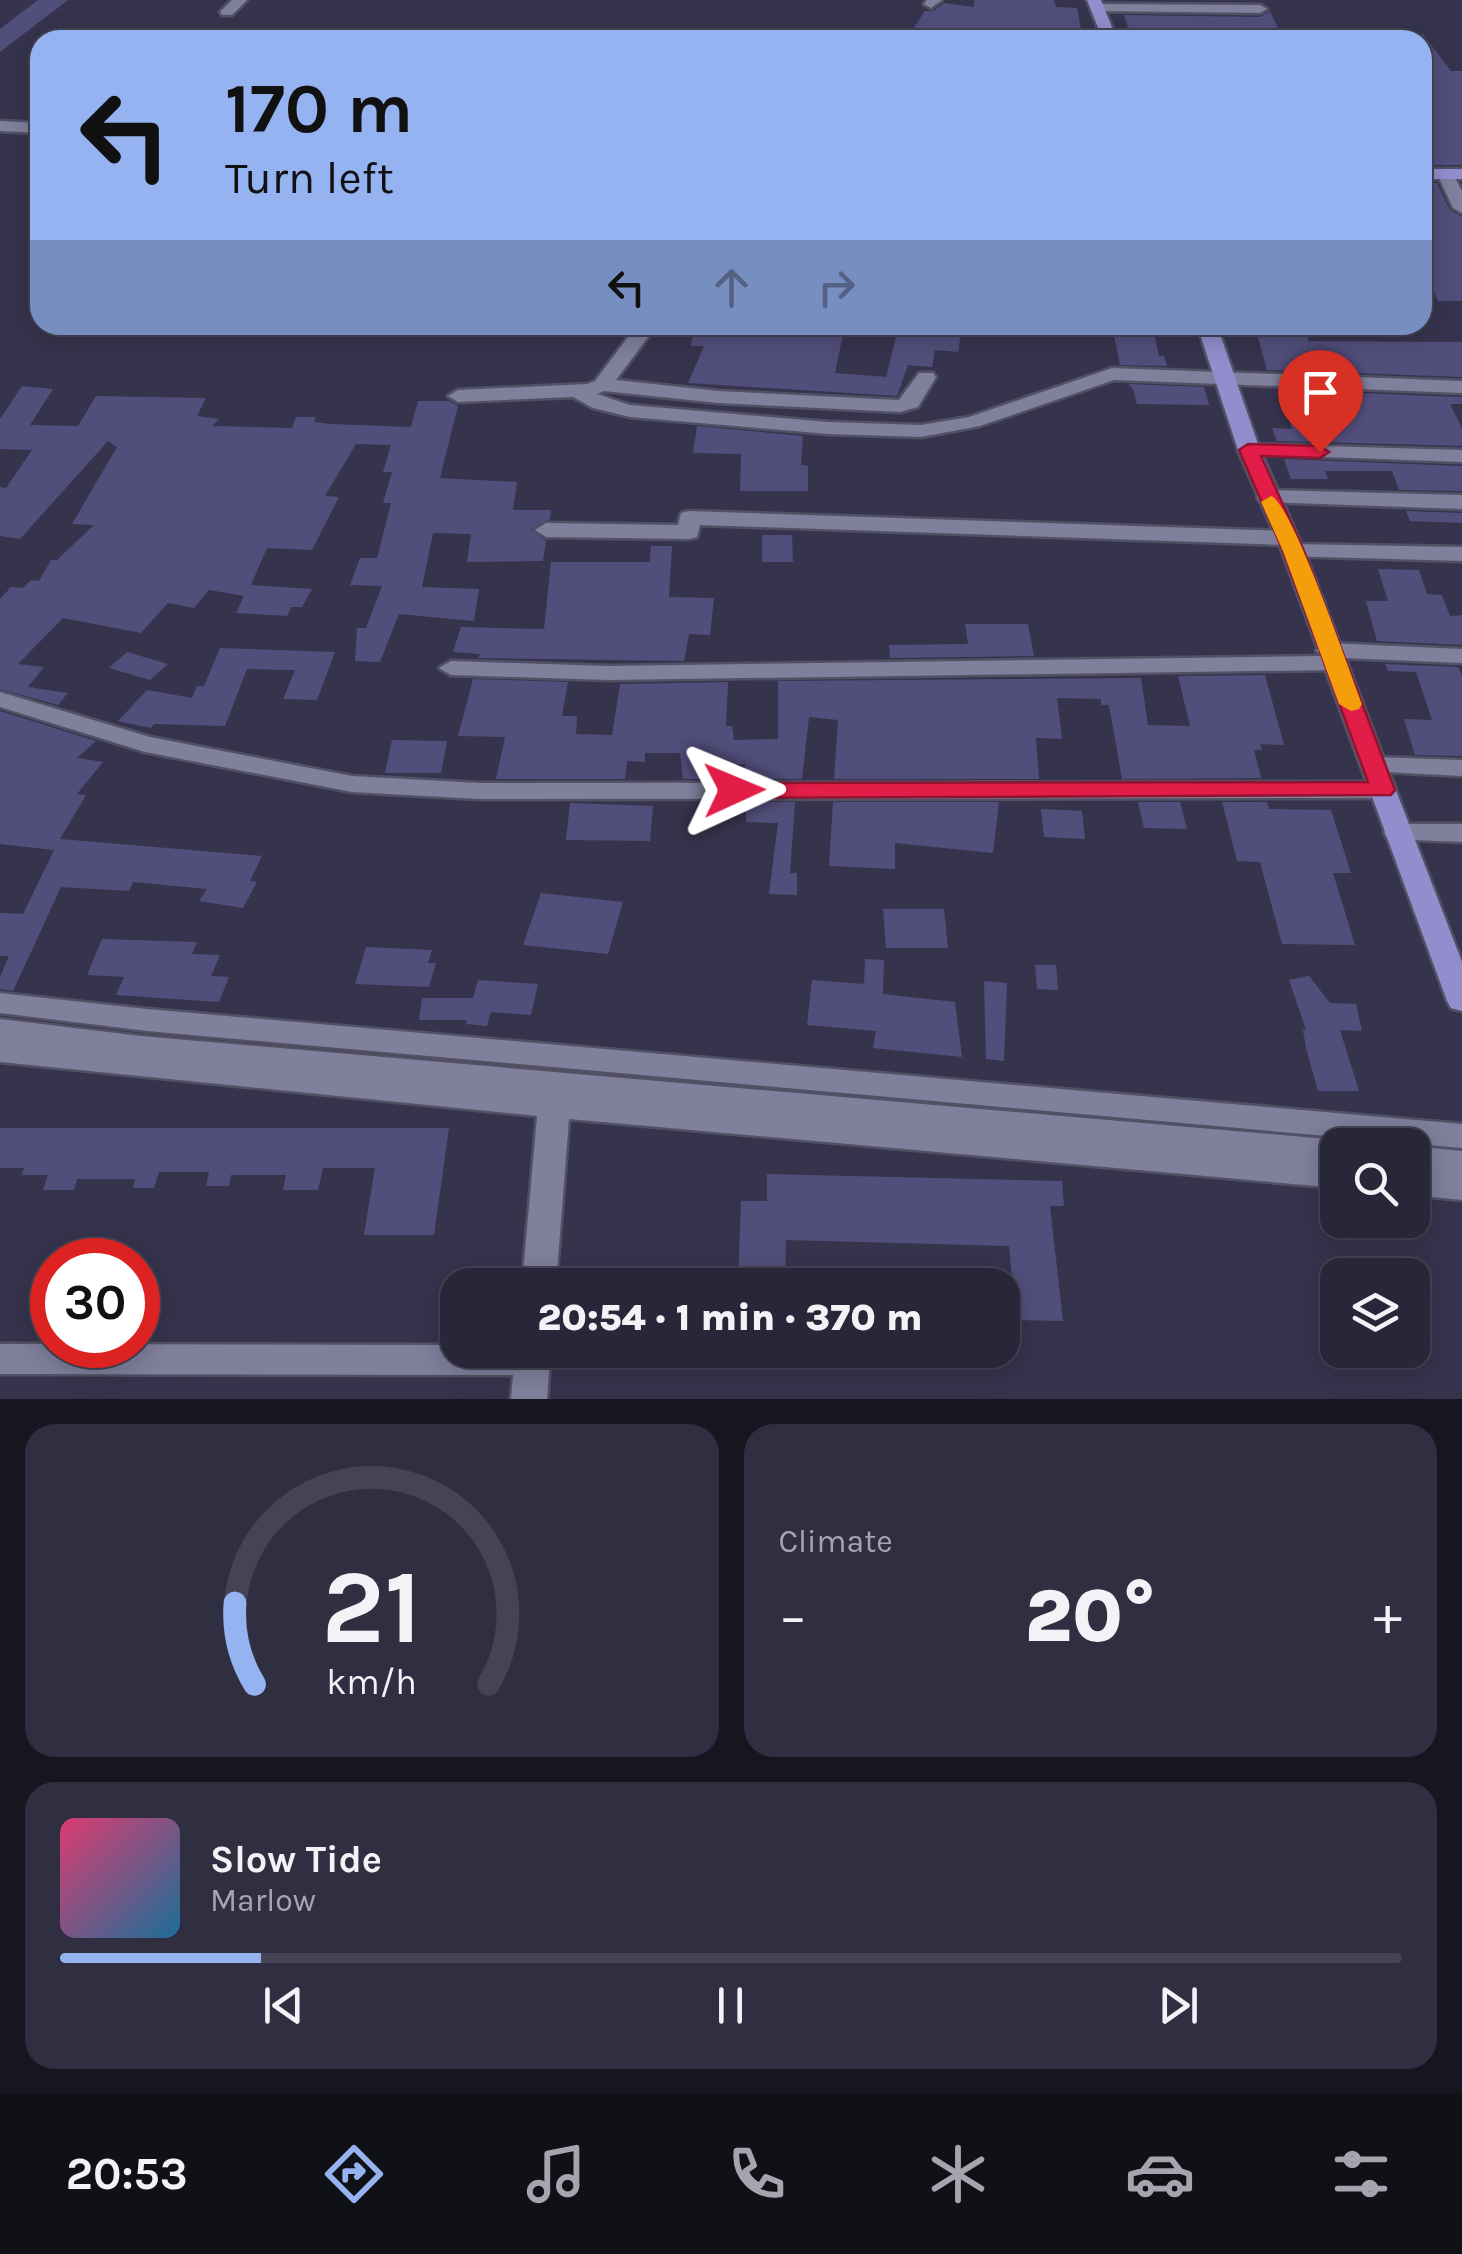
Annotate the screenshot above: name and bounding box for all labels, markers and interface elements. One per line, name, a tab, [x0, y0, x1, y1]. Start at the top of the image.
text: 170 m	[225, 68, 413, 150]
icon: left	[60, 70, 190, 200]
text: Turn left	[225, 152, 394, 204]
icon: left	[599, 260, 654, 315]
icon: ahead	[704, 260, 759, 315]
icon: right	[809, 260, 864, 315]
pin	[1278, 350, 1363, 453]
icon: arrive	[1293, 365, 1348, 420]
position arrow	[682, 738, 786, 842]
map controls	[1320, 1128, 1430, 1368]
button: search	[1320, 1128, 1430, 1238]
speed limit sign: 30	[30, 1238, 160, 1368]
button: layers	[1320, 1258, 1430, 1368]
text: 20:54 · 1 min · 370 m	[537, 1295, 923, 1340]
text: Climate	[779, 1523, 893, 1560]
text: 21	[322, 1547, 422, 1668]
text: 20°	[1025, 1572, 1156, 1660]
text: −	[779, 1584, 807, 1648]
text: +	[1373, 1584, 1402, 1648]
text: km/h	[326, 1661, 417, 1703]
text: Slow Tide	[210, 1837, 382, 1882]
text: Marlow	[210, 1882, 316, 1919]
icon: previous	[256, 1978, 311, 2033]
icon: pause	[703, 1978, 758, 2033]
icon: next	[1151, 1978, 1206, 2033]
icon: directions	[319, 2139, 389, 2209]
icon: music	[521, 2139, 591, 2209]
icon: phone	[722, 2139, 792, 2209]
icon: climate	[923, 2139, 993, 2209]
icon: car	[1125, 2139, 1195, 2209]
icon: filters	[1326, 2139, 1396, 2209]
text: 20:53	[66, 2148, 188, 2200]

